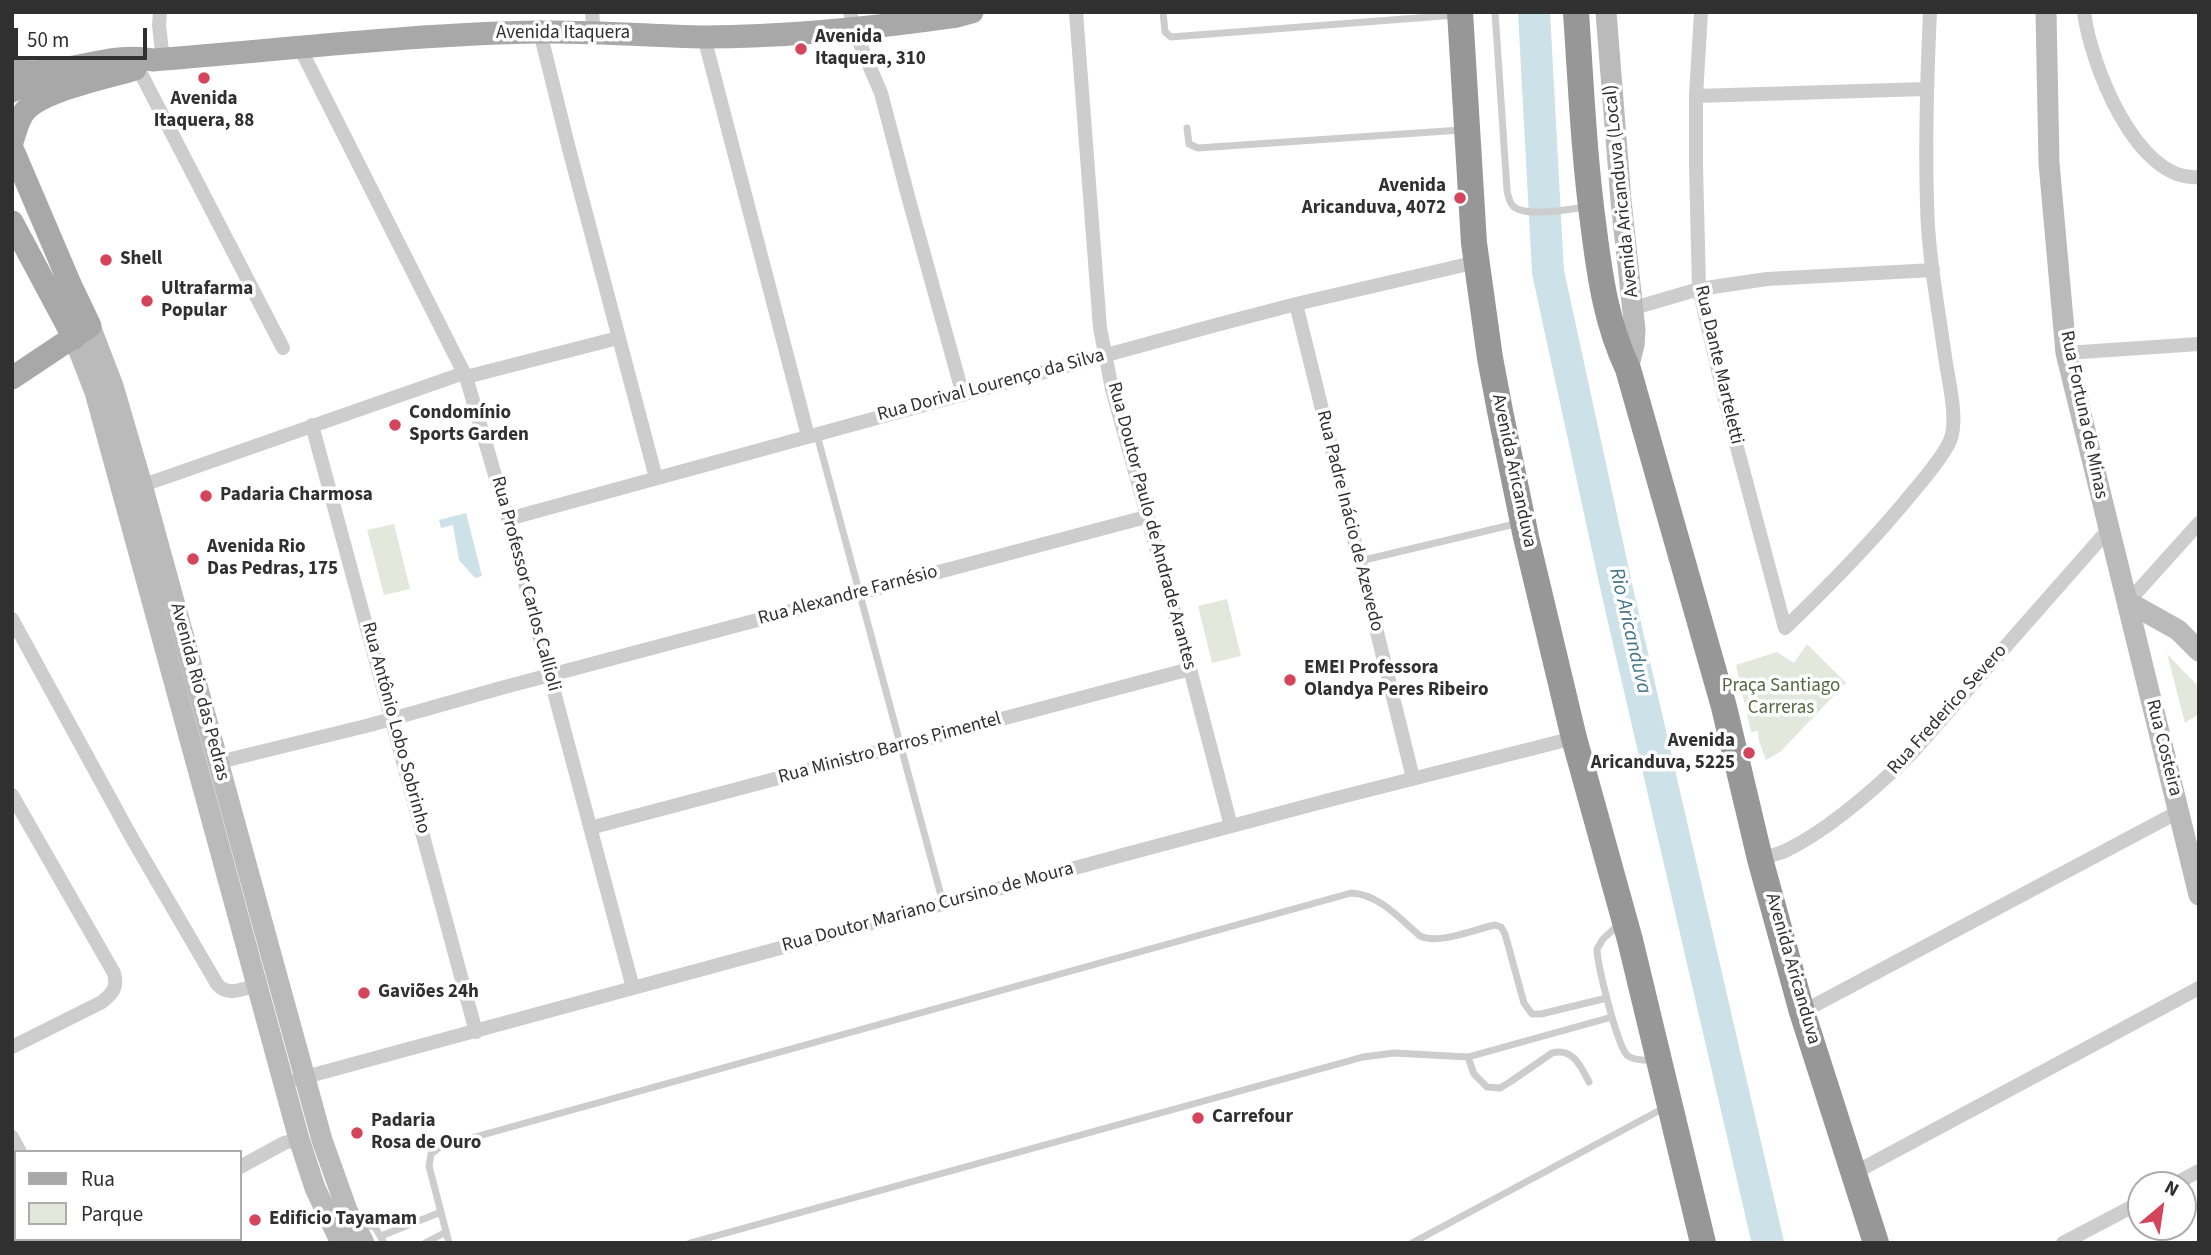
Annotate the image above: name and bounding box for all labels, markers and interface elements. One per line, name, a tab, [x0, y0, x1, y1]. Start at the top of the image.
scale bar	[18, 14, 150, 58]
street label: Avenida Itaquera	[496, 23, 630, 45]
text: 50 m	[27, 25, 69, 55]
place label: Avenida Itaquera, 310	[815, 27, 926, 71]
marker: Avenida Itaquera, 310	[793, 41, 809, 57]
marker: Avenida Itaquera, 88	[196, 70, 212, 86]
street label: Avenida Aricanduva (Local)	[1599, 83, 1645, 299]
place label: Avenida Itaquera, 88	[154, 89, 254, 133]
place label: Avenida Aricanduva, 4072	[1302, 176, 1446, 220]
marker: Avenida Aricanduva, 4072	[1452, 190, 1468, 206]
place label: Shell	[120, 249, 162, 271]
marker: Shell	[98, 252, 114, 268]
place label: Ultrafarma Popular	[161, 279, 253, 323]
street label: Rua Dante Marteletti	[1689, 283, 1747, 447]
marker: Ultrafarma Popular	[139, 293, 155, 309]
street label: Rua Fortuna de Minas	[2054, 329, 2112, 501]
street label: Rua Dorival Lourenço da Silva	[875, 345, 1107, 427]
street label: Rua Doutor Paulo de Andrade Arantes	[1102, 380, 1200, 672]
street label: Avenida Aricanduva	[1486, 392, 1540, 550]
place label: Condomínio Sports Garden	[409, 403, 529, 447]
street label: Rua Padre Inácio de Azevedo	[1310, 408, 1388, 634]
marker: Condomínio Sports Garden	[387, 417, 403, 433]
street label: Rua Professor Carlos Callioli	[485, 474, 565, 694]
place label: Padaria Charmosa	[220, 485, 373, 507]
marker: Padaria Charmosa	[198, 488, 214, 504]
place label: Avenida Rio Das Pedras, 175	[207, 537, 338, 581]
marker: Avenida Rio Das Pedras, 175	[185, 551, 201, 567]
street label: Rua Alexandre Farnésio	[756, 561, 940, 631]
water label: Rio Aricanduva	[1602, 566, 1656, 696]
street label: Avenida Rio das Pedras	[164, 601, 234, 783]
street label: Rua Antônio Lobo Sobrinho	[356, 620, 434, 836]
street label: Rua Frederico Severo	[1883, 640, 2013, 780]
place label: EMEI Professora Olandya Peres Ribeiro	[1304, 658, 1489, 702]
marker: EMEI Professora Olandya Peres Ribeiro	[1282, 672, 1298, 688]
park label: Praça Santiago Carreras	[1722, 676, 1840, 720]
street label: Rua Costeira	[2140, 697, 2186, 799]
street label: Rua Ministro Barros Pimentel	[776, 708, 1004, 790]
place label: Avenida Aricanduva, 5225	[1591, 731, 1735, 775]
marker: Avenida Aricanduva, 5225	[1741, 745, 1757, 761]
street label: Rua Doutor Mariano Cursino de Moura	[780, 858, 1076, 958]
street label: Avenida Aricanduva	[1759, 891, 1825, 1047]
place label: Gaviões 24h	[378, 982, 479, 1004]
marker: Gaviões 24h	[356, 985, 372, 1001]
place label: Carrefour	[1212, 1107, 1293, 1129]
marker: Carrefour	[1190, 1110, 1206, 1126]
place label: Padaria Rosa de Ouro	[371, 1111, 481, 1155]
marker: Padaria Rosa de Ouro	[349, 1125, 365, 1141]
legend	[14, 1150, 242, 1241]
text: Rua	[81, 1164, 115, 1194]
north arrow	[2127, 1171, 2197, 1241]
text: N	[2159, 1174, 2184, 1204]
text: Parque	[81, 1199, 143, 1229]
place label: Edificio Tayamam	[269, 1209, 417, 1231]
marker: Edificio Tayamam	[247, 1212, 263, 1228]

